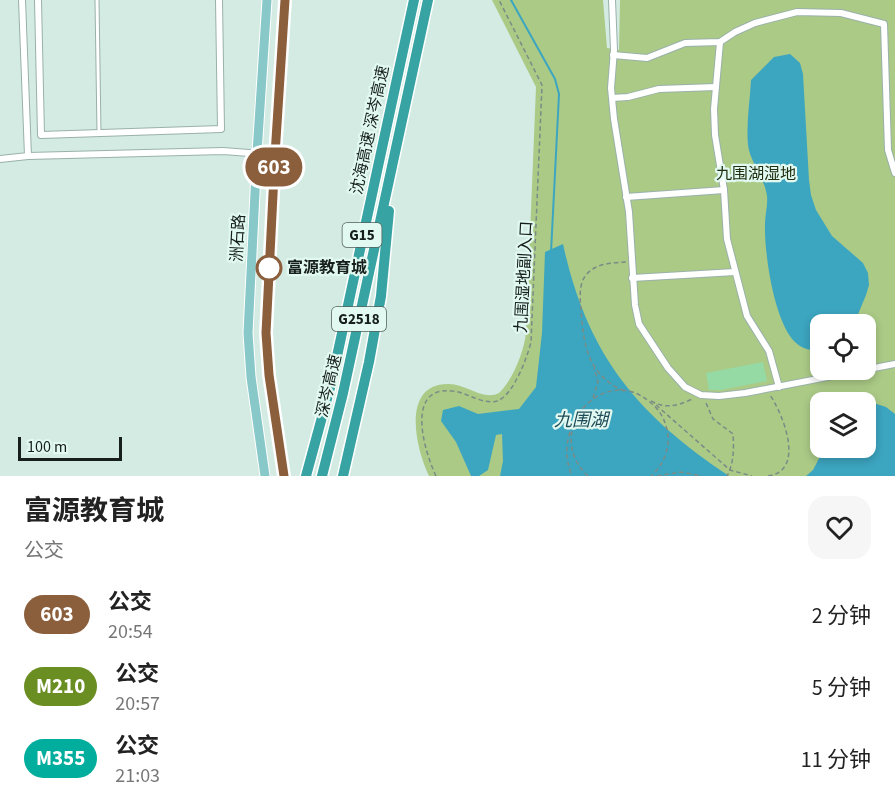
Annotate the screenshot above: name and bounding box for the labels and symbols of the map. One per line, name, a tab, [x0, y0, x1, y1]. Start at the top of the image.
street label: 沈海高速 深岑高速	[346, 64, 394, 196]
line badge: 603	[240, 148, 308, 186]
park label: 九围湖湿地	[716, 163, 796, 185]
street label: 洲石路	[226, 213, 250, 263]
street label: 九围湿地副入口	[510, 220, 538, 334]
road number: G15	[342, 223, 382, 247]
marker: 富源教育城	[256, 255, 282, 281]
place label: 富源教育城	[287, 257, 367, 279]
road number: G2518	[332, 307, 386, 331]
street label: 深岑高速	[311, 352, 347, 420]
water label: 九围湖	[554, 408, 611, 433]
scale bar	[18, 434, 122, 462]

